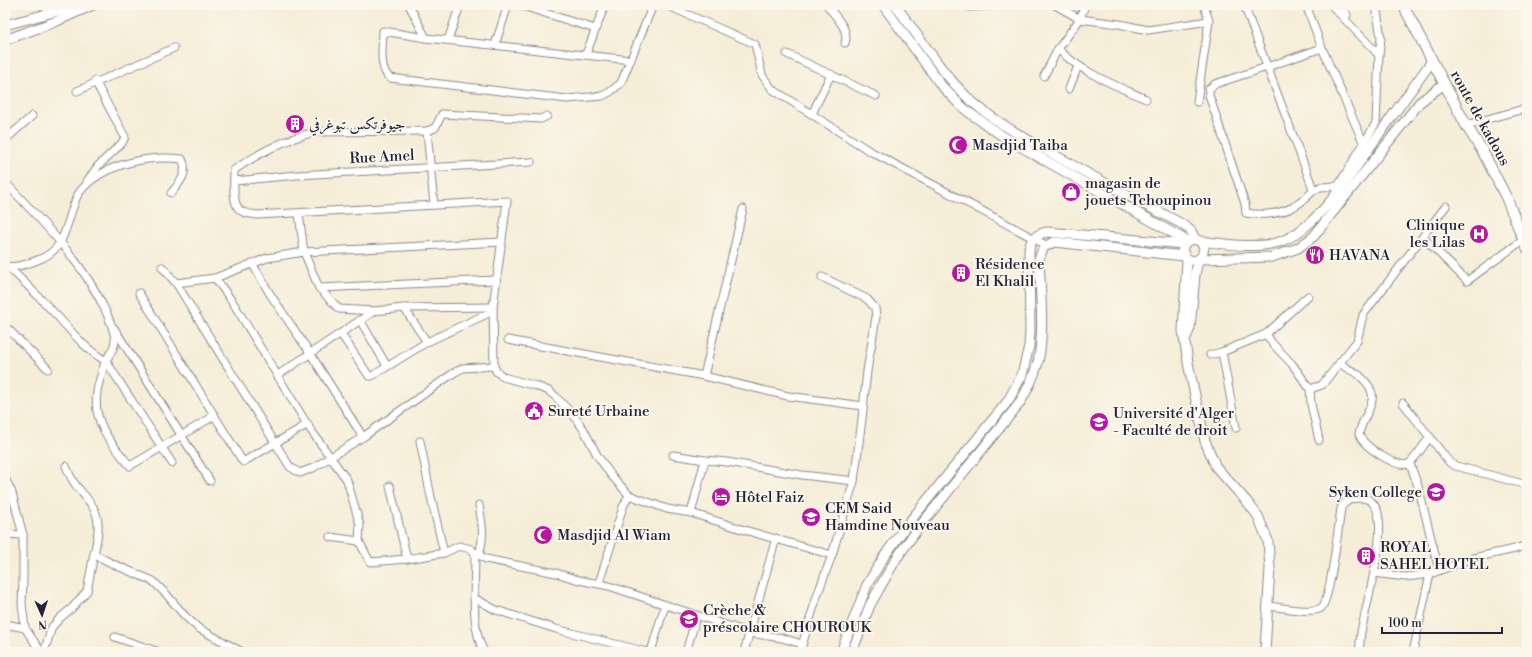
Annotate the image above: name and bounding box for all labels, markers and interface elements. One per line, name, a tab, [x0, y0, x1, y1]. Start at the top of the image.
street label: route de kadous	[1446, 67, 1514, 169]
building icon: جيوفرتكس تبوغرفي	[284, 113, 306, 135]
place label: جيوفرتكس تبوغرفي	[309, 115, 406, 136]
mosque icon: Masdjid Taiba	[947, 134, 969, 156]
place label: Masdjid Taiba	[972, 136, 1068, 155]
street label: Rue Amel	[349, 146, 416, 168]
place label: magasin de jouets Tchoupinou	[1084, 174, 1212, 210]
shop icon: magasin de jouets Tchoupinou	[1060, 181, 1082, 203]
place label: Clinique les Lilas	[1406, 216, 1465, 252]
hospital icon: Clinique les Lilas	[1468, 223, 1490, 245]
restaurant icon: HAVANA	[1304, 244, 1326, 266]
place label: HAVANA	[1329, 246, 1391, 265]
place label: Résidence El Khalil	[975, 255, 1045, 291]
building icon: Résidence El Khalil	[950, 262, 972, 284]
public building icon: Sureté Urbaine	[523, 400, 545, 422]
place label: Sureté Urbaine	[548, 402, 650, 421]
place label: Université d'Alger - Faculté de droit	[1113, 404, 1235, 440]
school or university icon: Université d'Alger - Faculté de droit	[1088, 411, 1110, 433]
school or university icon: Syken College	[1425, 481, 1447, 503]
place label: Syken College	[1329, 483, 1422, 502]
hotel icon: Hôtel Faiz	[710, 486, 732, 508]
place label: Hôtel Faiz	[735, 488, 804, 507]
place label: CEM Said Hamdine Nouveau	[825, 499, 950, 535]
school or university icon: CEM Said Hamdine Nouveau	[800, 506, 822, 528]
mosque icon: Masdjid Al Wiam	[532, 524, 554, 546]
place label: Masdjid Al Wiam	[557, 526, 671, 545]
place label: ROYAL SAHEL HOTEL	[1380, 538, 1489, 574]
building icon: ROYAL SAHEL HOTEL	[1355, 545, 1377, 567]
north arrow	[22, 595, 62, 635]
place label: Crèche & préscolaire CHOUROUK	[703, 601, 873, 637]
school or university icon: Crèche & préscolaire CHOUROUK	[678, 608, 700, 630]
scale bar	[1382, 609, 1502, 635]
text: 100 m	[1388, 616, 1422, 631]
text: N	[37, 617, 47, 631]

